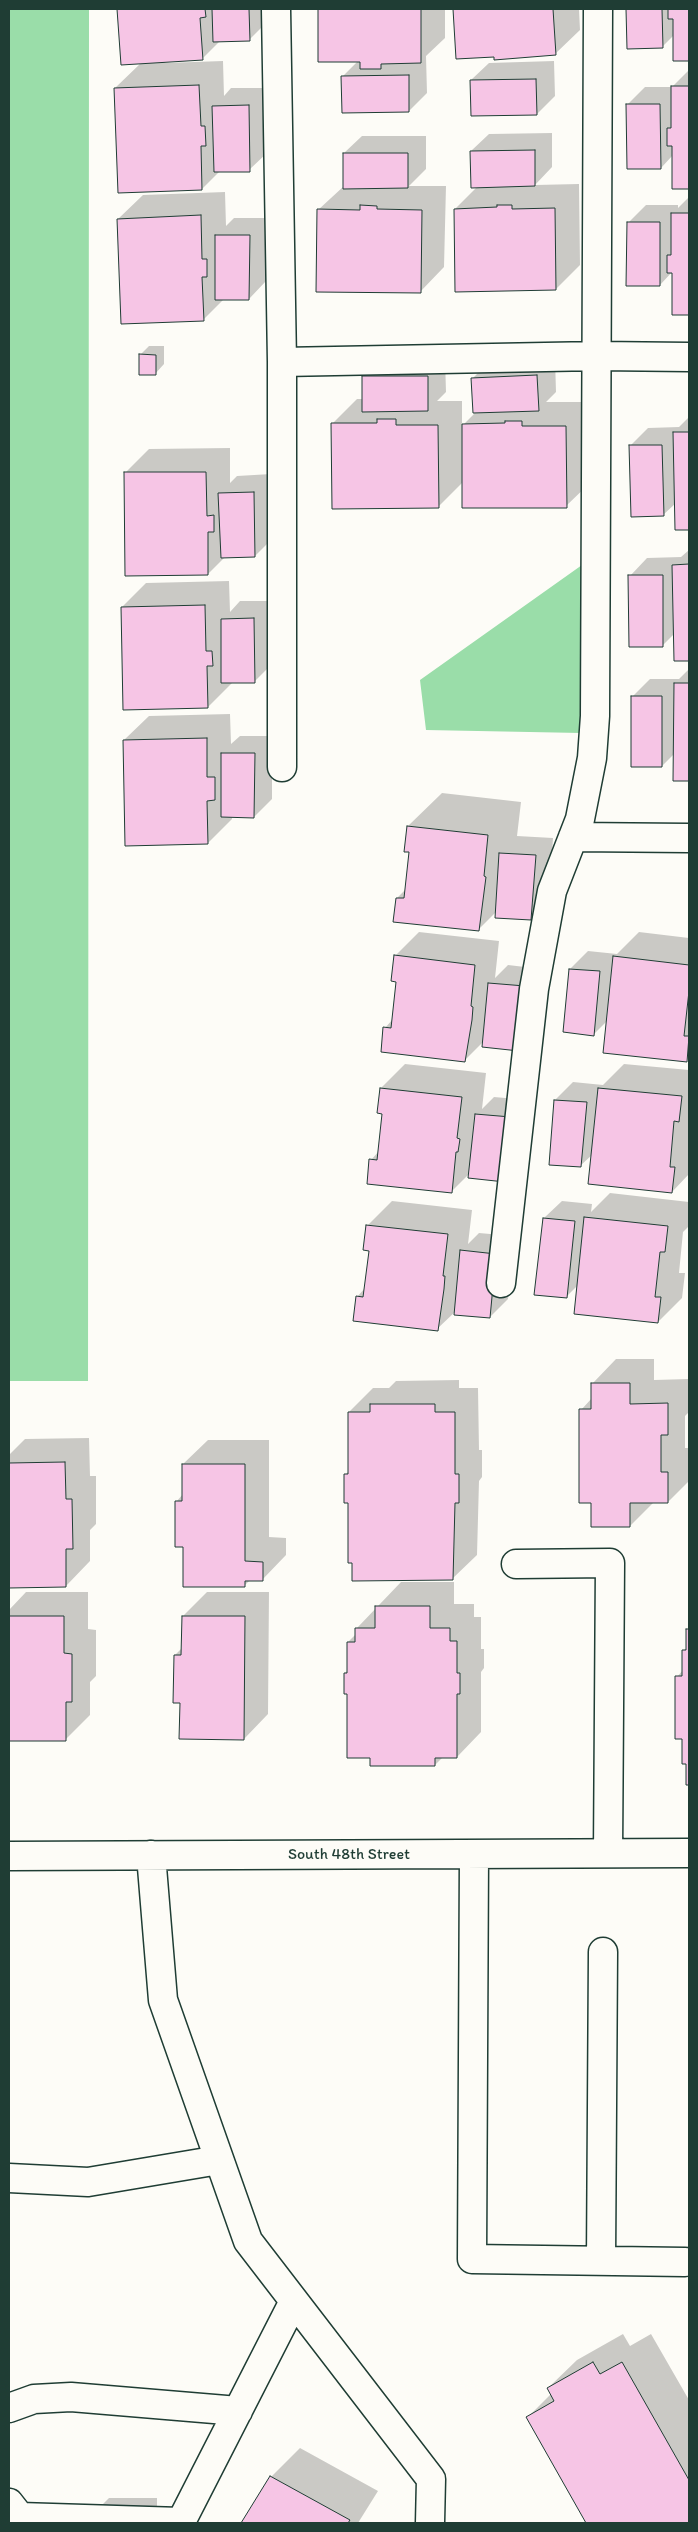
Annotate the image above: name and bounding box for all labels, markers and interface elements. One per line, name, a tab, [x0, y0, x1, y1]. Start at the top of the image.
street label: South 48th Street	[288, 1845, 410, 1865]

